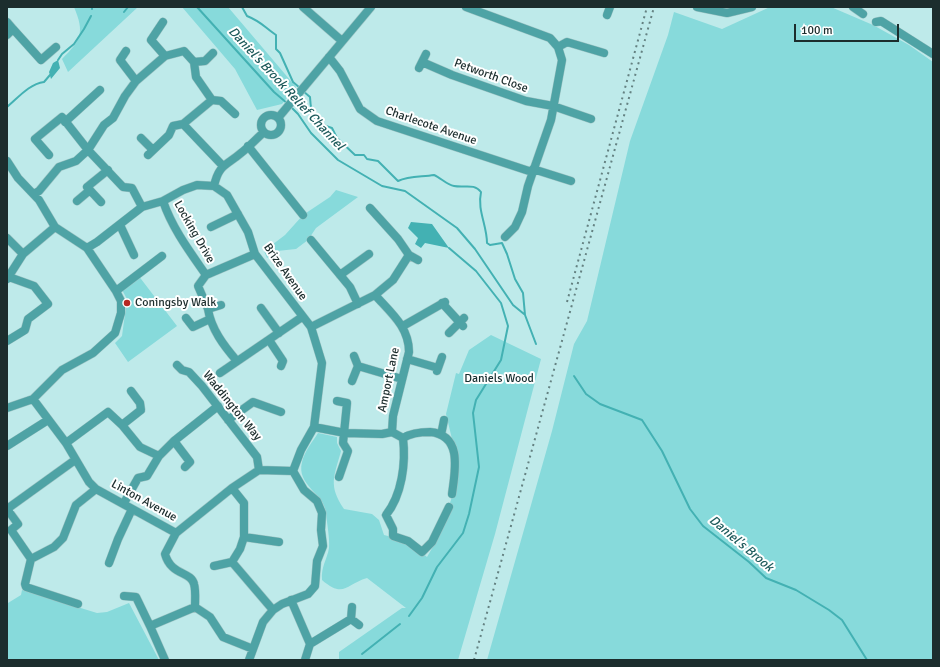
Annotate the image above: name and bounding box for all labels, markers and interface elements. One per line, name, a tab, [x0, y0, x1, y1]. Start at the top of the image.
scale bar	[796, 16, 901, 42]
text: 100 m	[801, 23, 833, 38]
water label: Daniel's Brook Relief Channel	[225, 24, 347, 154]
street label: Petworth Close	[452, 56, 530, 96]
street label: Charlecote Avenue	[383, 104, 479, 148]
street label: Locking Drive	[170, 198, 218, 266]
street label: Brize Avenue	[260, 241, 310, 303]
place label: Coningsby Walk	[135, 296, 216, 310]
marker: Coningsby Walk	[122, 298, 132, 308]
street label: Amport Lane	[375, 346, 403, 414]
street label: Waddington Way	[200, 368, 264, 444]
park label: Daniels Wood	[464, 372, 534, 386]
street label: Linton Avenue	[109, 477, 179, 525]
water label: Daniel's Brook	[706, 513, 776, 575]

